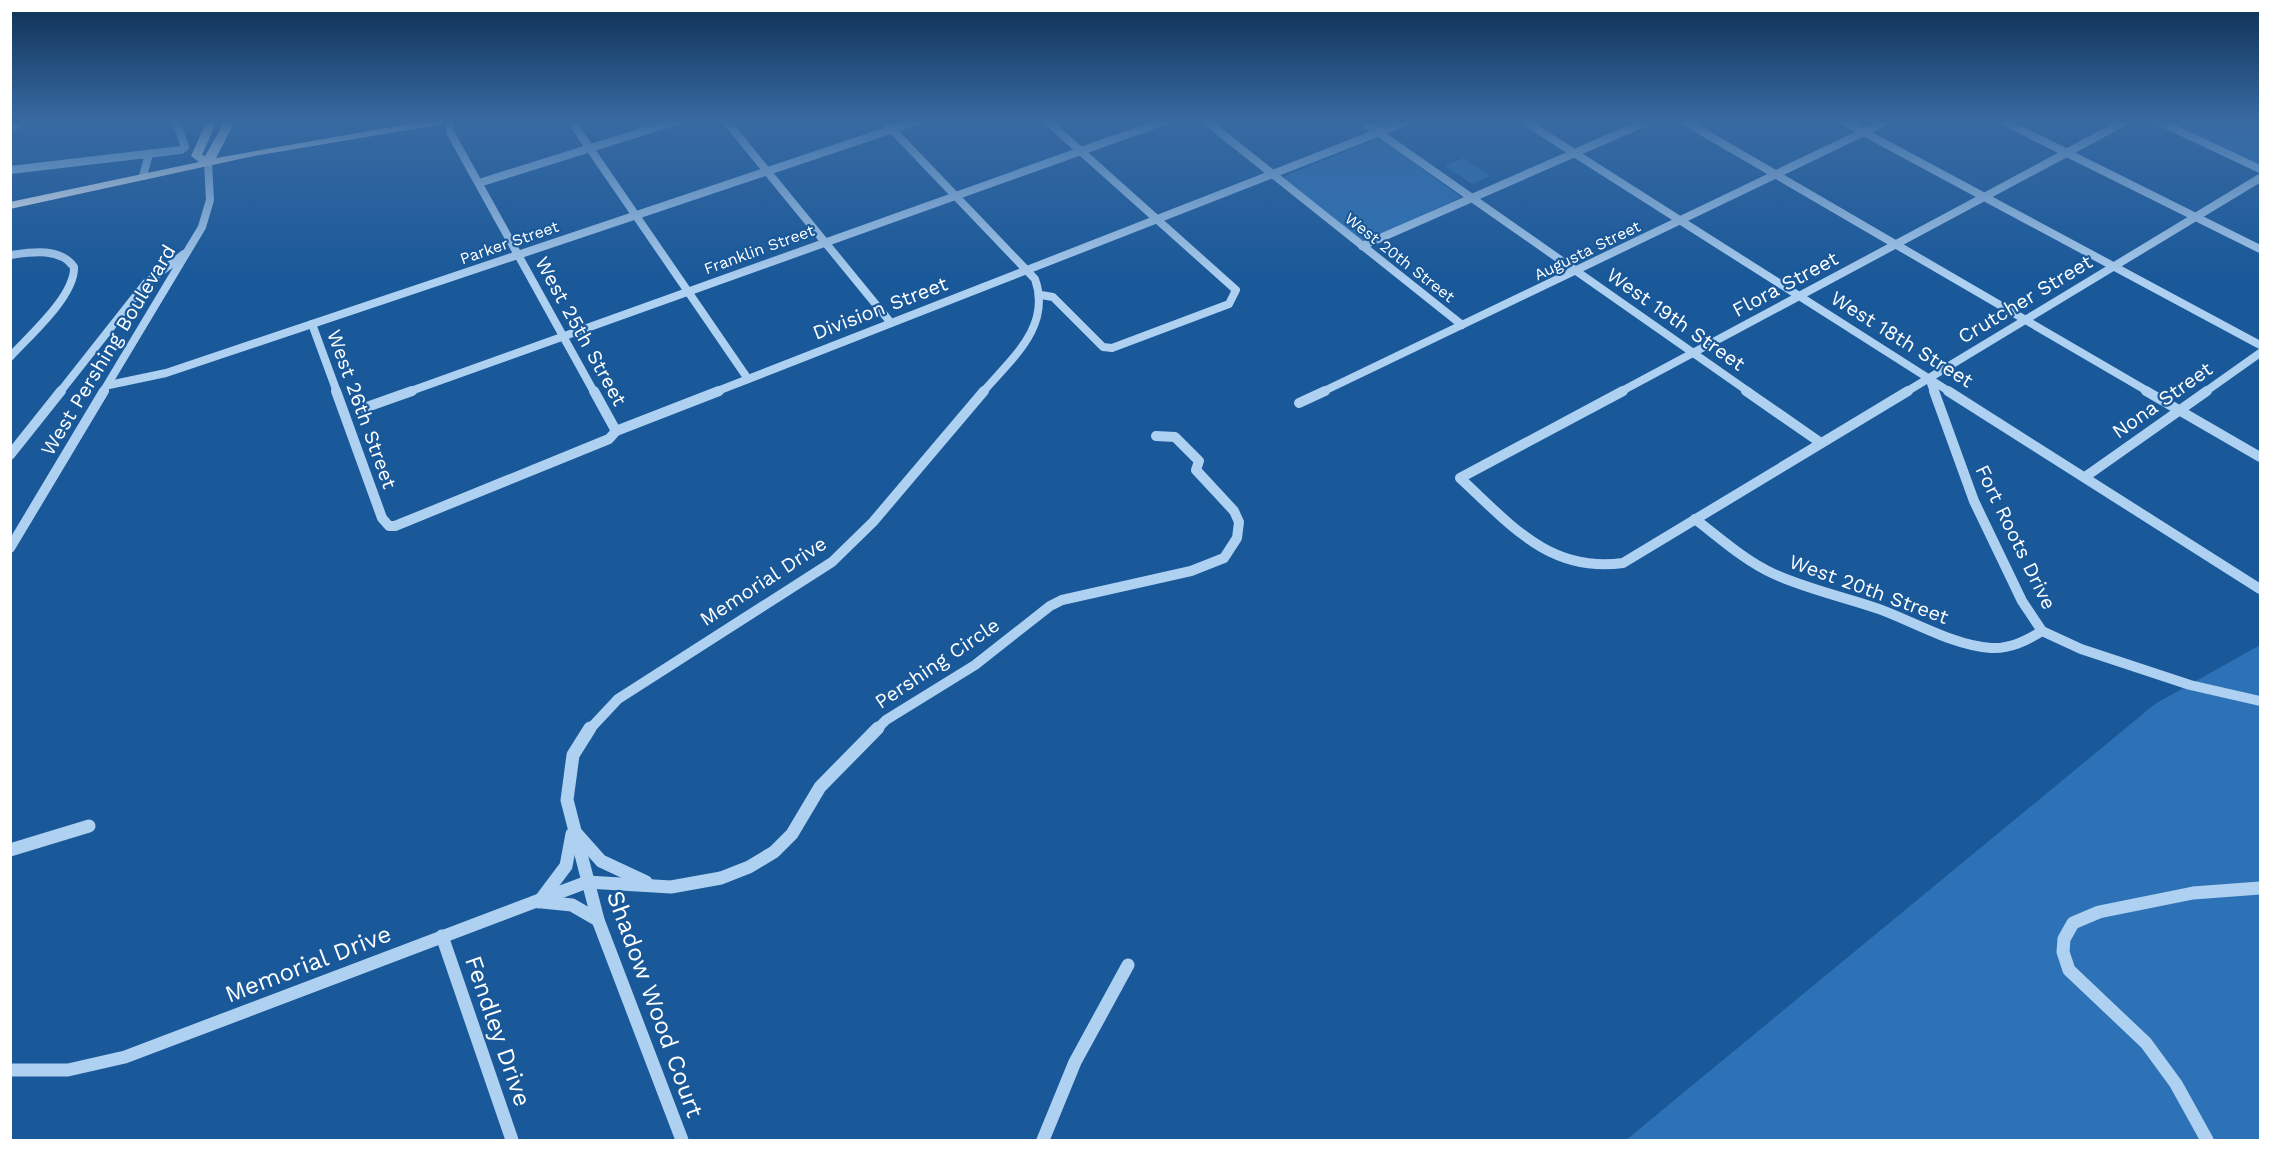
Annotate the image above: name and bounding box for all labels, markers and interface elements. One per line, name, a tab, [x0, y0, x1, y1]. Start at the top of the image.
street label: West 20th Street	[1341, 209, 1459, 306]
street label: Augusta Street	[1531, 216, 1644, 284]
street label: Parker Street	[457, 217, 561, 268]
street label: Franklin Street	[701, 221, 817, 278]
street label: West Pershing Boulevard	[35, 240, 181, 460]
street label: Flora Street	[1728, 246, 1842, 322]
street label: Crutcher Street	[1953, 249, 2097, 349]
street label: West 25th Street	[530, 252, 632, 410]
street label: West 19th Street	[1602, 262, 1750, 376]
street label: Division Street	[809, 271, 951, 345]
street label: West 18th Street	[1826, 286, 1978, 393]
street label: West 26th Street	[322, 326, 402, 492]
street label: Nona Street	[2107, 356, 2217, 443]
street label: Fort Roots Drive	[1971, 461, 2061, 613]
street label: Memorial Drive	[695, 531, 831, 631]
street label: West 20th Street	[1786, 549, 1952, 629]
street label: Pershing Circle	[870, 612, 1004, 714]
street label: Shadow Wood Court	[601, 887, 709, 1121]
street label: Memorial Drive	[221, 919, 395, 1009]
street label: Fendley Drive	[459, 952, 537, 1110]

